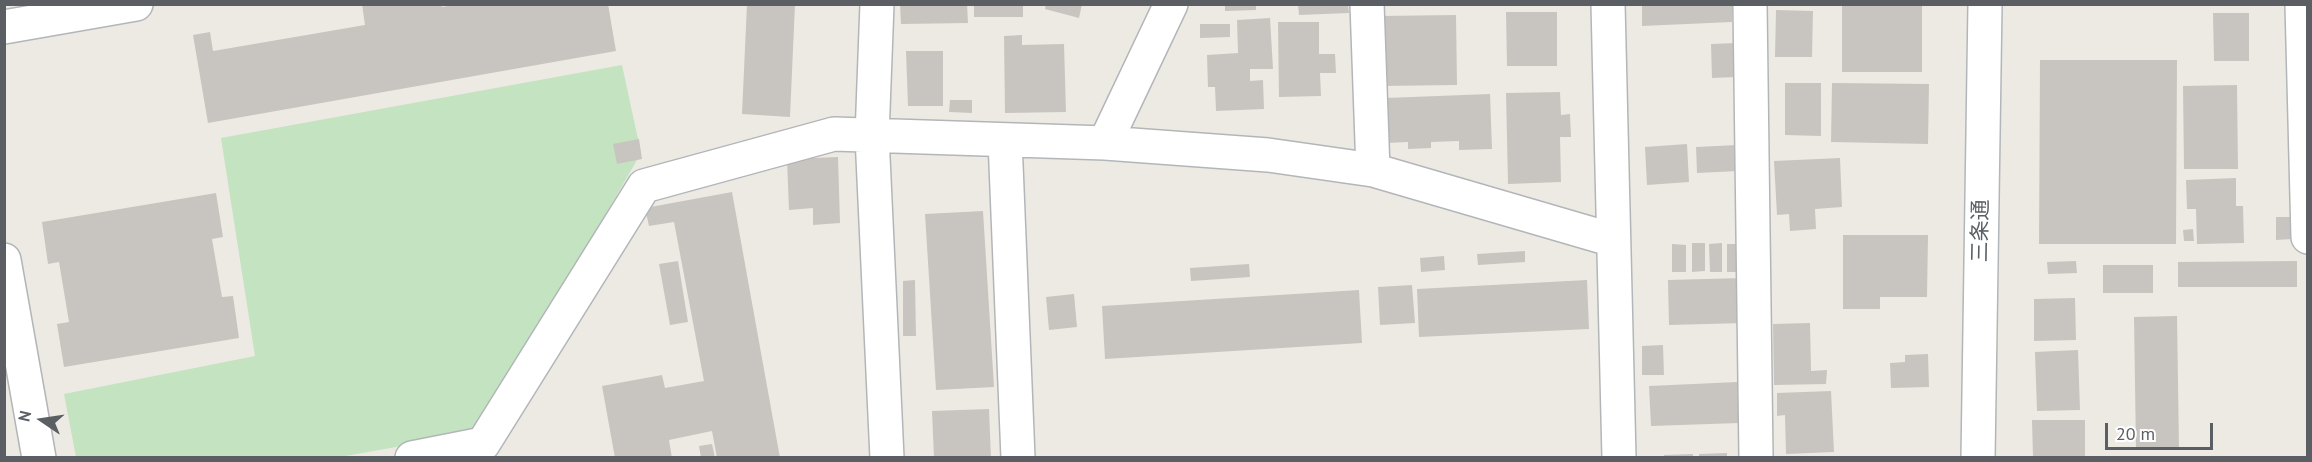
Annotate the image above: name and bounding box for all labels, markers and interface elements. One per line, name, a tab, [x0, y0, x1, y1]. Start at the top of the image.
street label: 三条通	[1968, 199, 1994, 263]
north arrow	[12, 390, 72, 450]
text: N	[14, 409, 35, 423]
scale bar	[2108, 411, 2216, 449]
text: 20 m	[2116, 422, 2155, 445]

